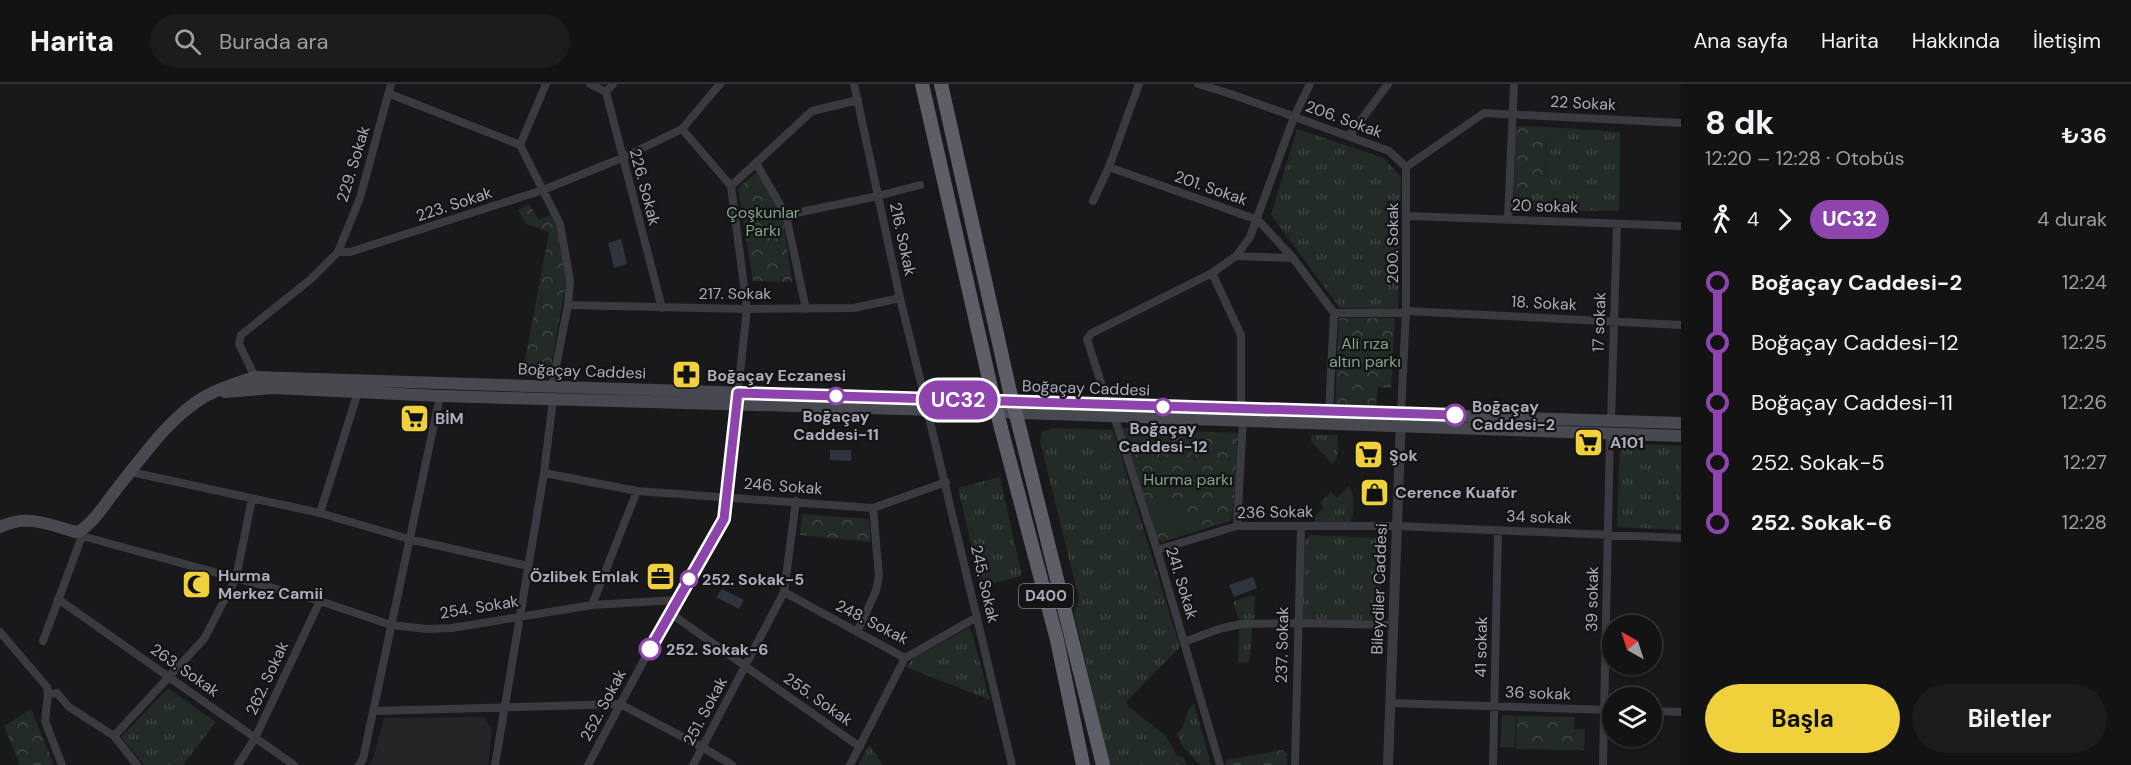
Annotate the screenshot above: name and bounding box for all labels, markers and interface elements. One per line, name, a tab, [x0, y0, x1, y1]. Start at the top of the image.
search box	[150, 14, 570, 68]
text: Harita	[30, 23, 114, 60]
icon: search	[171, 25, 204, 58]
text: Burada ara	[219, 27, 329, 56]
text: Ana sayfa	[1693, 27, 1788, 55]
text: Harita	[1821, 27, 1879, 55]
text: Hakkında	[1912, 27, 2000, 55]
text: İletişim	[2033, 27, 2101, 55]
street label: 22 Sokak	[1549, 91, 1617, 115]
street label: 206. Sokak	[1303, 95, 1385, 143]
text: 8 dk	[1705, 101, 1774, 144]
text: ₺36	[2062, 121, 2107, 150]
street label: 229. Sokak	[331, 123, 375, 205]
text: 12:20 – 12:28 · Otobüs	[1705, 145, 1904, 171]
street label: 226. Sokak	[625, 146, 665, 228]
street label: 201. Sokak	[1172, 166, 1250, 210]
street label: 223. Sokak	[413, 182, 495, 226]
street label: 20 sokak	[1511, 194, 1579, 218]
street label: 216. Sokak	[885, 200, 921, 278]
park label: Çoşkunlar Parkı	[726, 202, 800, 241]
street label: 200. Sokak	[1382, 202, 1403, 284]
icon: walk	[1705, 203, 1738, 236]
icon: forward	[1768, 203, 1801, 236]
text: UC32	[1822, 205, 1877, 233]
text: 4	[1747, 206, 1759, 232]
text: 4 durak	[2037, 206, 2107, 232]
text: Boğaçay Caddesi-2	[1751, 268, 1962, 297]
text: 12:24	[2062, 269, 2107, 295]
street label: 217. Sokak	[699, 283, 771, 304]
street label: 18. Sokak	[1511, 291, 1577, 315]
street label: 17 sokak	[1587, 292, 1611, 352]
text: Boğaçay Caddesi-12	[1751, 328, 1959, 357]
text: 12:25	[2061, 329, 2107, 355]
park label: Ali rıza altın parkı	[1329, 333, 1401, 372]
street label: Boğaçay Caddesi	[518, 358, 646, 384]
pharmacy icon: Boğaçay Eczanesi	[670, 359, 702, 391]
place label: Boğaçay Eczanesi	[707, 365, 846, 386]
street label: Boğaçay Caddesi	[1022, 375, 1150, 401]
line badge: UC32	[916, 380, 1000, 420]
text: UC32	[931, 386, 985, 414]
marker: Boğaçay Caddesi-11	[827, 387, 845, 405]
text: Boğaçay Caddesi-11	[1751, 388, 1953, 417]
text: 12:26	[2061, 389, 2107, 415]
place label: Boğaçay Caddesi-2	[1472, 396, 1555, 435]
marker: Boğaçay Caddesi-12	[1154, 398, 1172, 416]
supermarket icon: BİM	[398, 402, 430, 434]
marker: Boğaçay Caddesi-2	[1444, 404, 1466, 426]
place label: Boğaçay Caddesi-11	[793, 406, 879, 445]
place label: BİM	[435, 408, 464, 429]
place label: Boğaçay Caddesi-12	[1119, 418, 1207, 457]
supermarket icon: A101	[1573, 426, 1605, 458]
place label: A101	[1610, 432, 1644, 453]
supermarket icon: Şok	[1352, 439, 1384, 471]
place label: Şok	[1389, 445, 1418, 466]
text: 252. Sokak-5	[1751, 448, 1885, 477]
text: 12:27	[2063, 449, 2107, 475]
park label: Hurma parkı	[1143, 469, 1233, 490]
street label: 246. Sokak	[743, 473, 823, 499]
shop icon: Cerence Kuaför	[1358, 476, 1390, 508]
place label: Cerence Kuaför	[1395, 482, 1517, 503]
street label: 236 Sokak	[1237, 501, 1313, 523]
street label: 34 sokak	[1506, 505, 1572, 529]
text: 252. Sokak-6	[1751, 508, 1892, 537]
text: 12:28	[2062, 509, 2107, 535]
street label: Bileydiler Caddesi	[1366, 523, 1392, 655]
street label: 245. Sokak	[966, 543, 1004, 625]
street label: 241. Sokak	[1161, 544, 1203, 622]
office icon: Özlibek Emlak	[644, 560, 676, 592]
place label: Hurma Merkez Camii	[218, 565, 323, 604]
place label: Özlibek Emlak	[530, 566, 640, 587]
street label: 39 sokak	[1581, 566, 1603, 632]
mosque icon: Hurma Merkez Camii	[181, 568, 213, 600]
place label: 252. Sokak-5	[702, 569, 804, 590]
marker: 252. Sokak-5	[680, 570, 698, 588]
road number: D400	[1019, 584, 1073, 608]
street label: 254. Sokak	[438, 590, 520, 624]
street label: 248. Sokak	[832, 595, 912, 649]
street label: 237. Sokak	[1271, 606, 1293, 684]
north arrow	[1602, 615, 1662, 675]
map controls	[1602, 615, 1662, 747]
street label: 41 sokak	[1470, 616, 1492, 678]
street label: 262. Sokak	[241, 638, 293, 718]
marker: 252. Sokak-6	[639, 638, 661, 660]
street label: 263. Sokak	[146, 639, 224, 701]
place label: 252. Sokak-6	[666, 639, 768, 660]
street label: 252. Sokak	[575, 665, 631, 745]
street label: 255. Sokak	[779, 668, 857, 730]
street label: 251. Sokak	[678, 673, 732, 749]
street label: 36 sokak	[1505, 681, 1571, 705]
button: Başla	[1705, 684, 1900, 753]
button: Biletler	[1912, 684, 2107, 753]
button: layers	[1602, 687, 1662, 747]

